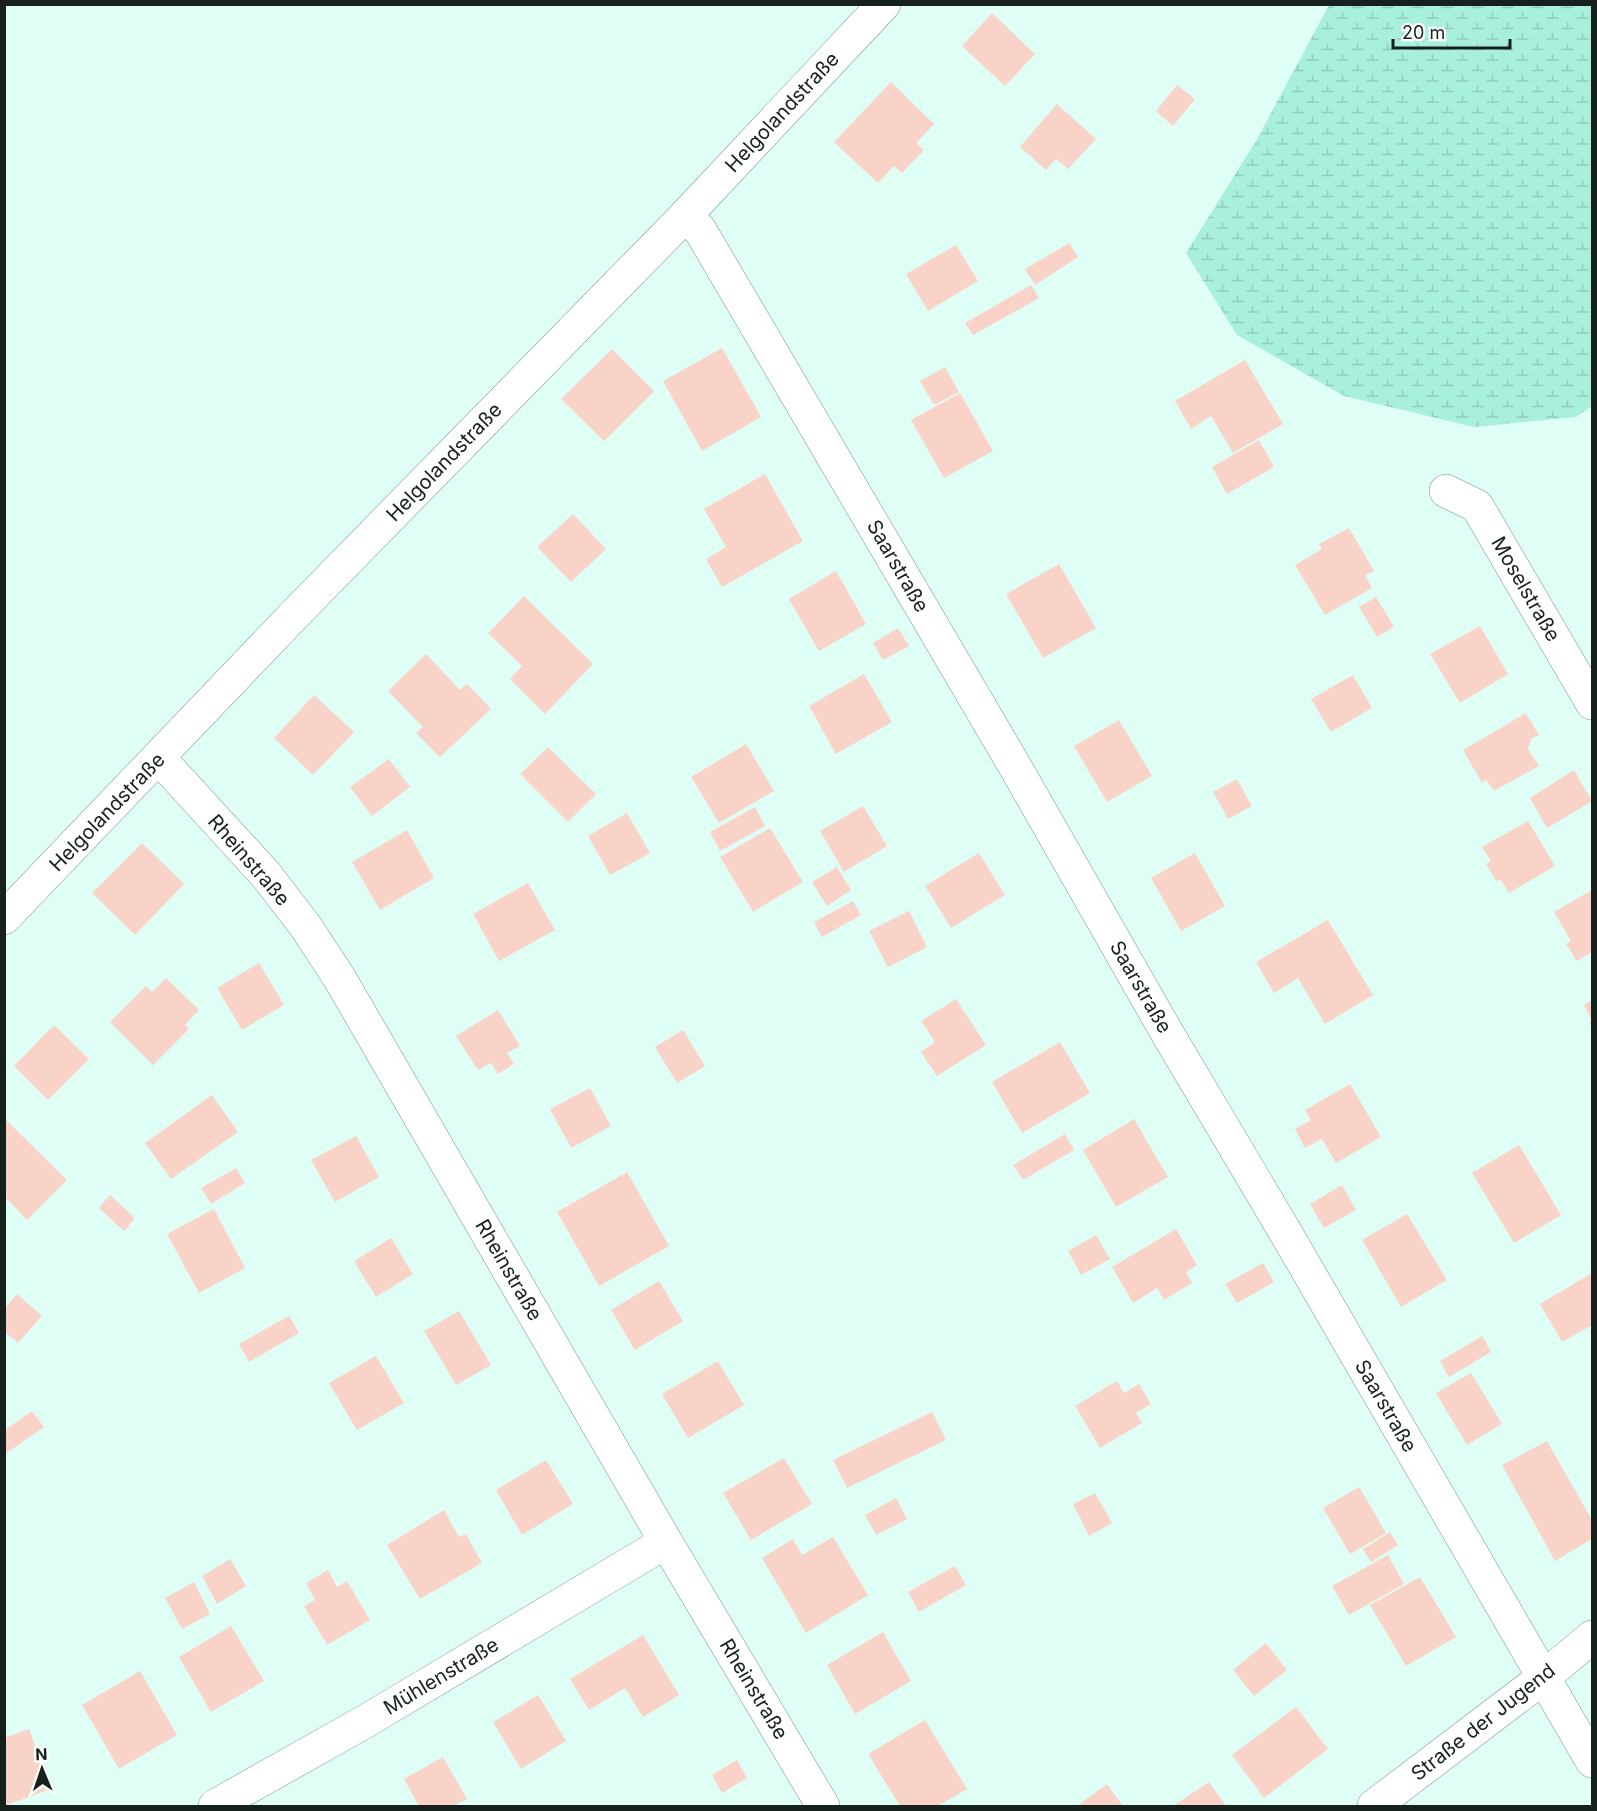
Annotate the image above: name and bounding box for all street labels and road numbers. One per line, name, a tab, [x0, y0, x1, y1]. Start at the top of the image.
street label: Helgolandstraße	[720, 47, 844, 177]
street label: Helgolandstraße	[381, 398, 507, 526]
street label: Saarstraße	[862, 516, 934, 616]
street label: Moselstraße	[1486, 532, 1566, 646]
street label: Helgolandstraße	[44, 748, 170, 876]
street label: Rheinstraße	[203, 810, 295, 910]
street label: Saarstraße	[1105, 937, 1177, 1037]
street label: Rheinstraße	[470, 1215, 548, 1325]
street label: Saarstraße	[1350, 1356, 1422, 1456]
street label: Mühlenstraße	[379, 1632, 503, 1720]
street label: Rheinstraße	[715, 1634, 793, 1744]
street label: Straße der Jugend	[1406, 1658, 1560, 1786]

